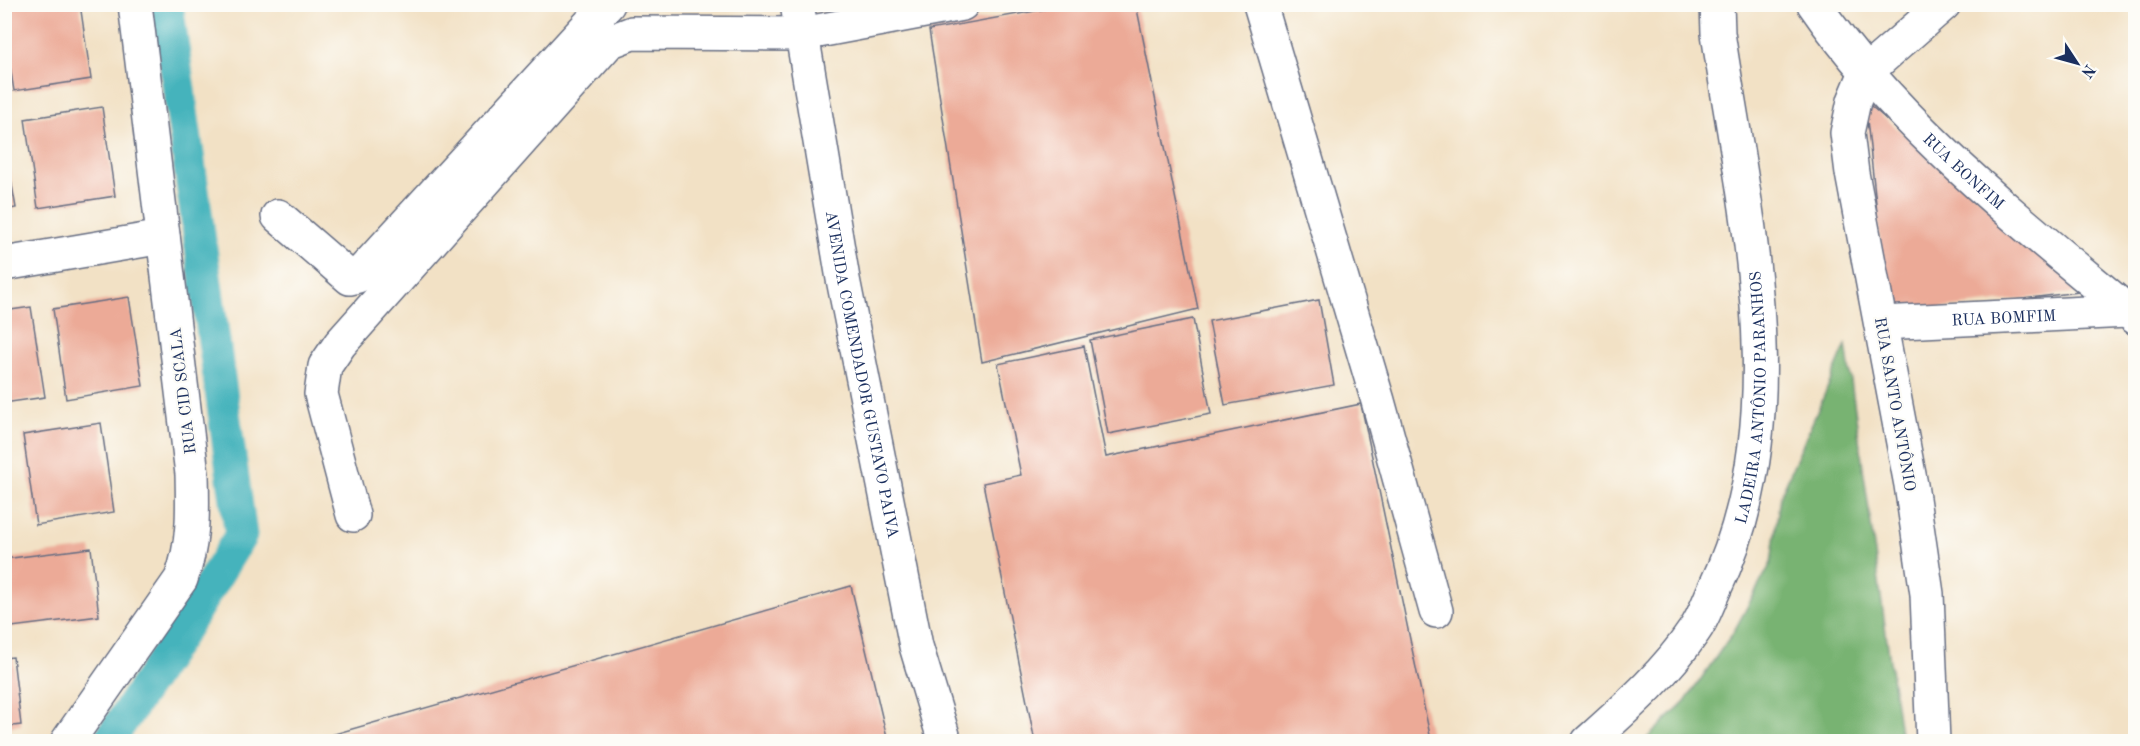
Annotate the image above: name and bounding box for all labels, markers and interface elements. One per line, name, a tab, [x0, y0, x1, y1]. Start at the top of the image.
north arrow	[2047, 33, 2107, 93]
text: N	[2077, 61, 2098, 81]
street label: RUA BONFIM	[1919, 131, 2006, 213]
street label: AVENIDA COMENDADOR GUSTAVO PAIVA	[822, 210, 900, 540]
street label: LADEIRA ANTÔNIO PARANHOS	[1734, 270, 1769, 526]
street label: RUA BOMFIM	[1951, 308, 2057, 330]
street label: RUA SANTO ANTÔNIO	[1871, 315, 1921, 493]
street label: RUA CID SCALA	[168, 327, 200, 455]

